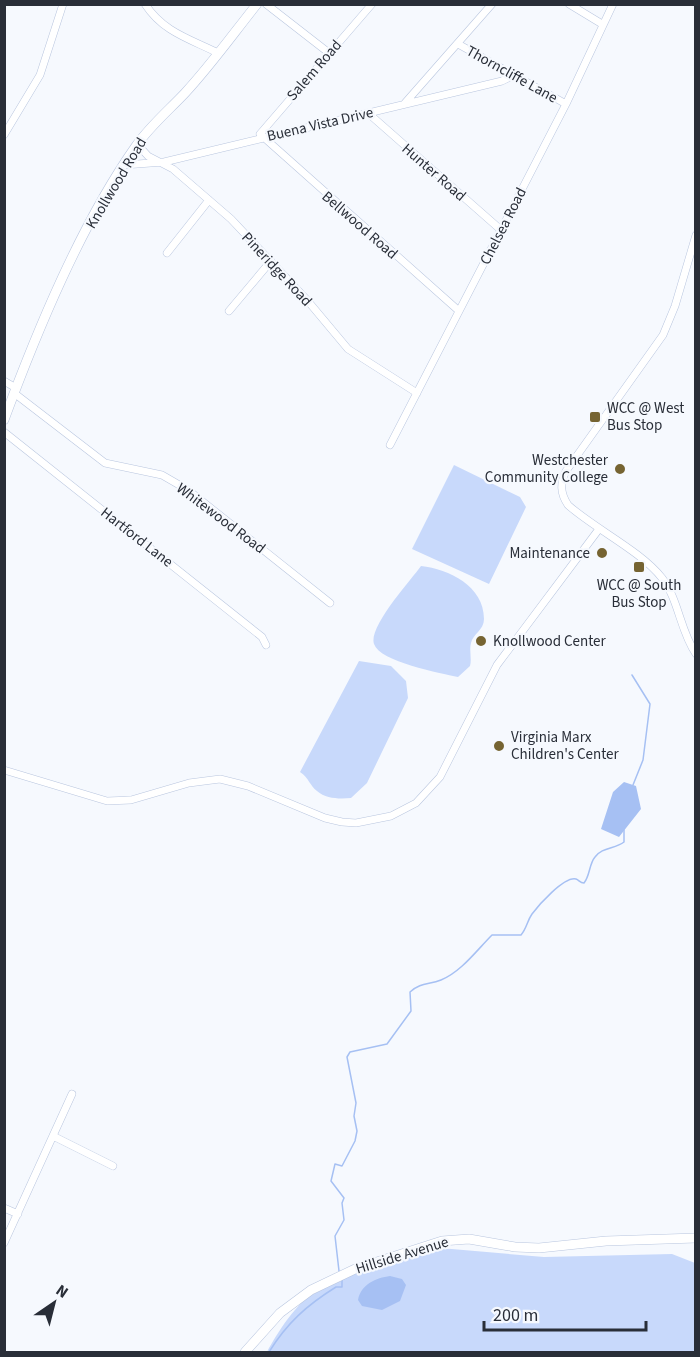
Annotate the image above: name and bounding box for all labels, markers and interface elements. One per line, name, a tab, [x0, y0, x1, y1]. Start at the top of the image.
street label: Salem Road	[282, 35, 347, 105]
street label: Thorncliffe Lane	[462, 41, 561, 108]
street label: Buena Vista Drive	[265, 102, 375, 147]
street label: Knollwood Road	[81, 134, 152, 233]
street label: Hunter Road	[397, 139, 470, 206]
street label: Chelsea Road	[475, 184, 532, 269]
street label: Bellwood Road	[317, 186, 402, 264]
street label: Pineridge Road	[237, 227, 317, 311]
place label: WCC @ West Bus Stop	[607, 398, 684, 436]
marker: WCC @ West Bus Stop	[588, 410, 602, 424]
place label: Westchester Community College	[485, 450, 609, 488]
marker: Westchester Community College	[613, 462, 627, 476]
street label: Whitewood Road	[172, 478, 270, 559]
street label: Hartford Lane	[96, 502, 177, 572]
place label: Maintenance	[509, 543, 590, 564]
marker: Maintenance	[595, 546, 609, 560]
marker: WCC @ South Bus Stop	[632, 560, 646, 574]
place label: WCC @ South Bus Stop	[597, 575, 681, 613]
place label: Knollwood Center	[493, 631, 607, 652]
marker: Knollwood Center	[474, 634, 488, 648]
place label: Virginia Marx Children's Center	[511, 727, 620, 765]
marker: Virginia Marx Children's Center	[492, 739, 506, 753]
street label: Hillside Avenue	[353, 1231, 451, 1280]
north arrow	[24, 1273, 84, 1333]
text: N	[51, 1279, 73, 1304]
scale bar	[484, 1294, 646, 1332]
text: 200 m	[493, 1303, 538, 1328]

